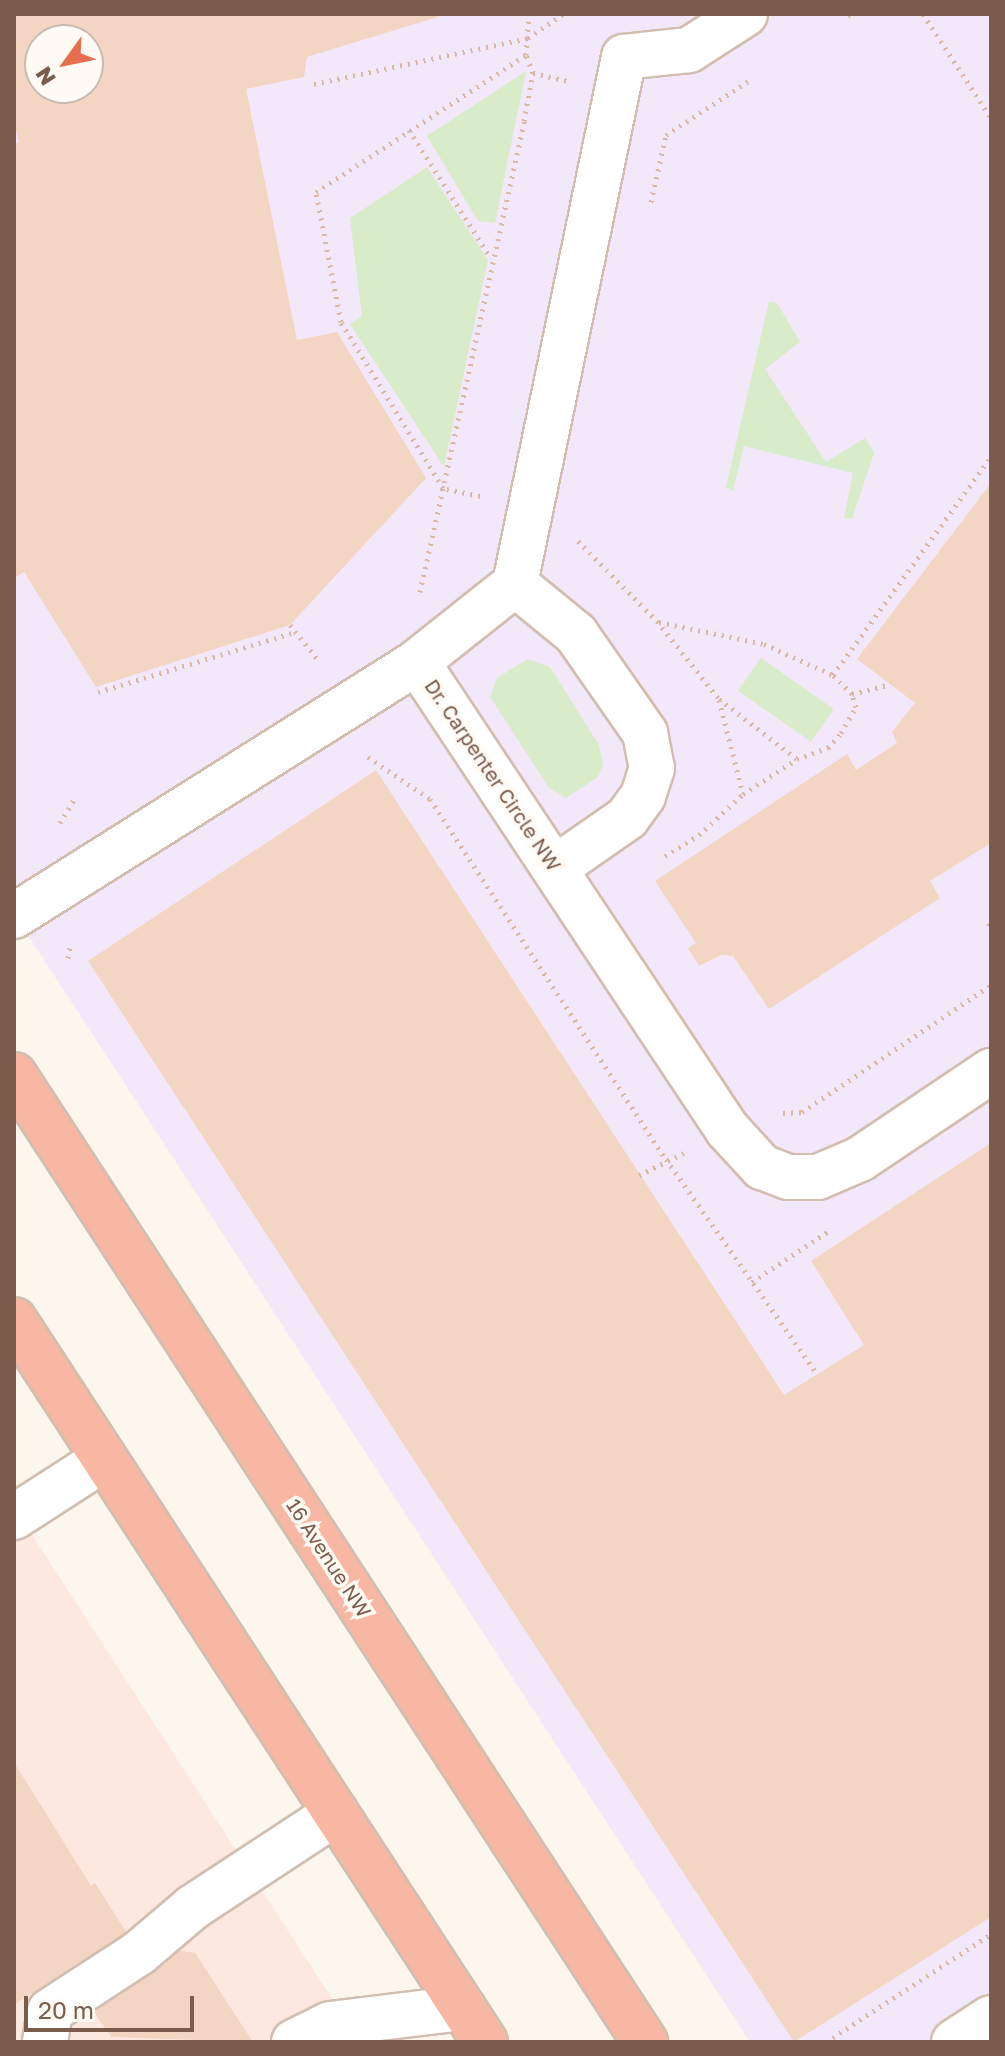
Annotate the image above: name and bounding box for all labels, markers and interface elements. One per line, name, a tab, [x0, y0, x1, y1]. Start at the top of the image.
north arrow	[24, 24, 104, 104]
text: N	[29, 62, 61, 91]
street label: Dr. Carpenter Circle NW	[420, 675, 566, 875]
street label: 16 Avenue NW	[282, 1494, 376, 1622]
scale bar	[28, 1980, 198, 2030]
text: 20 m	[38, 1995, 94, 2024]

